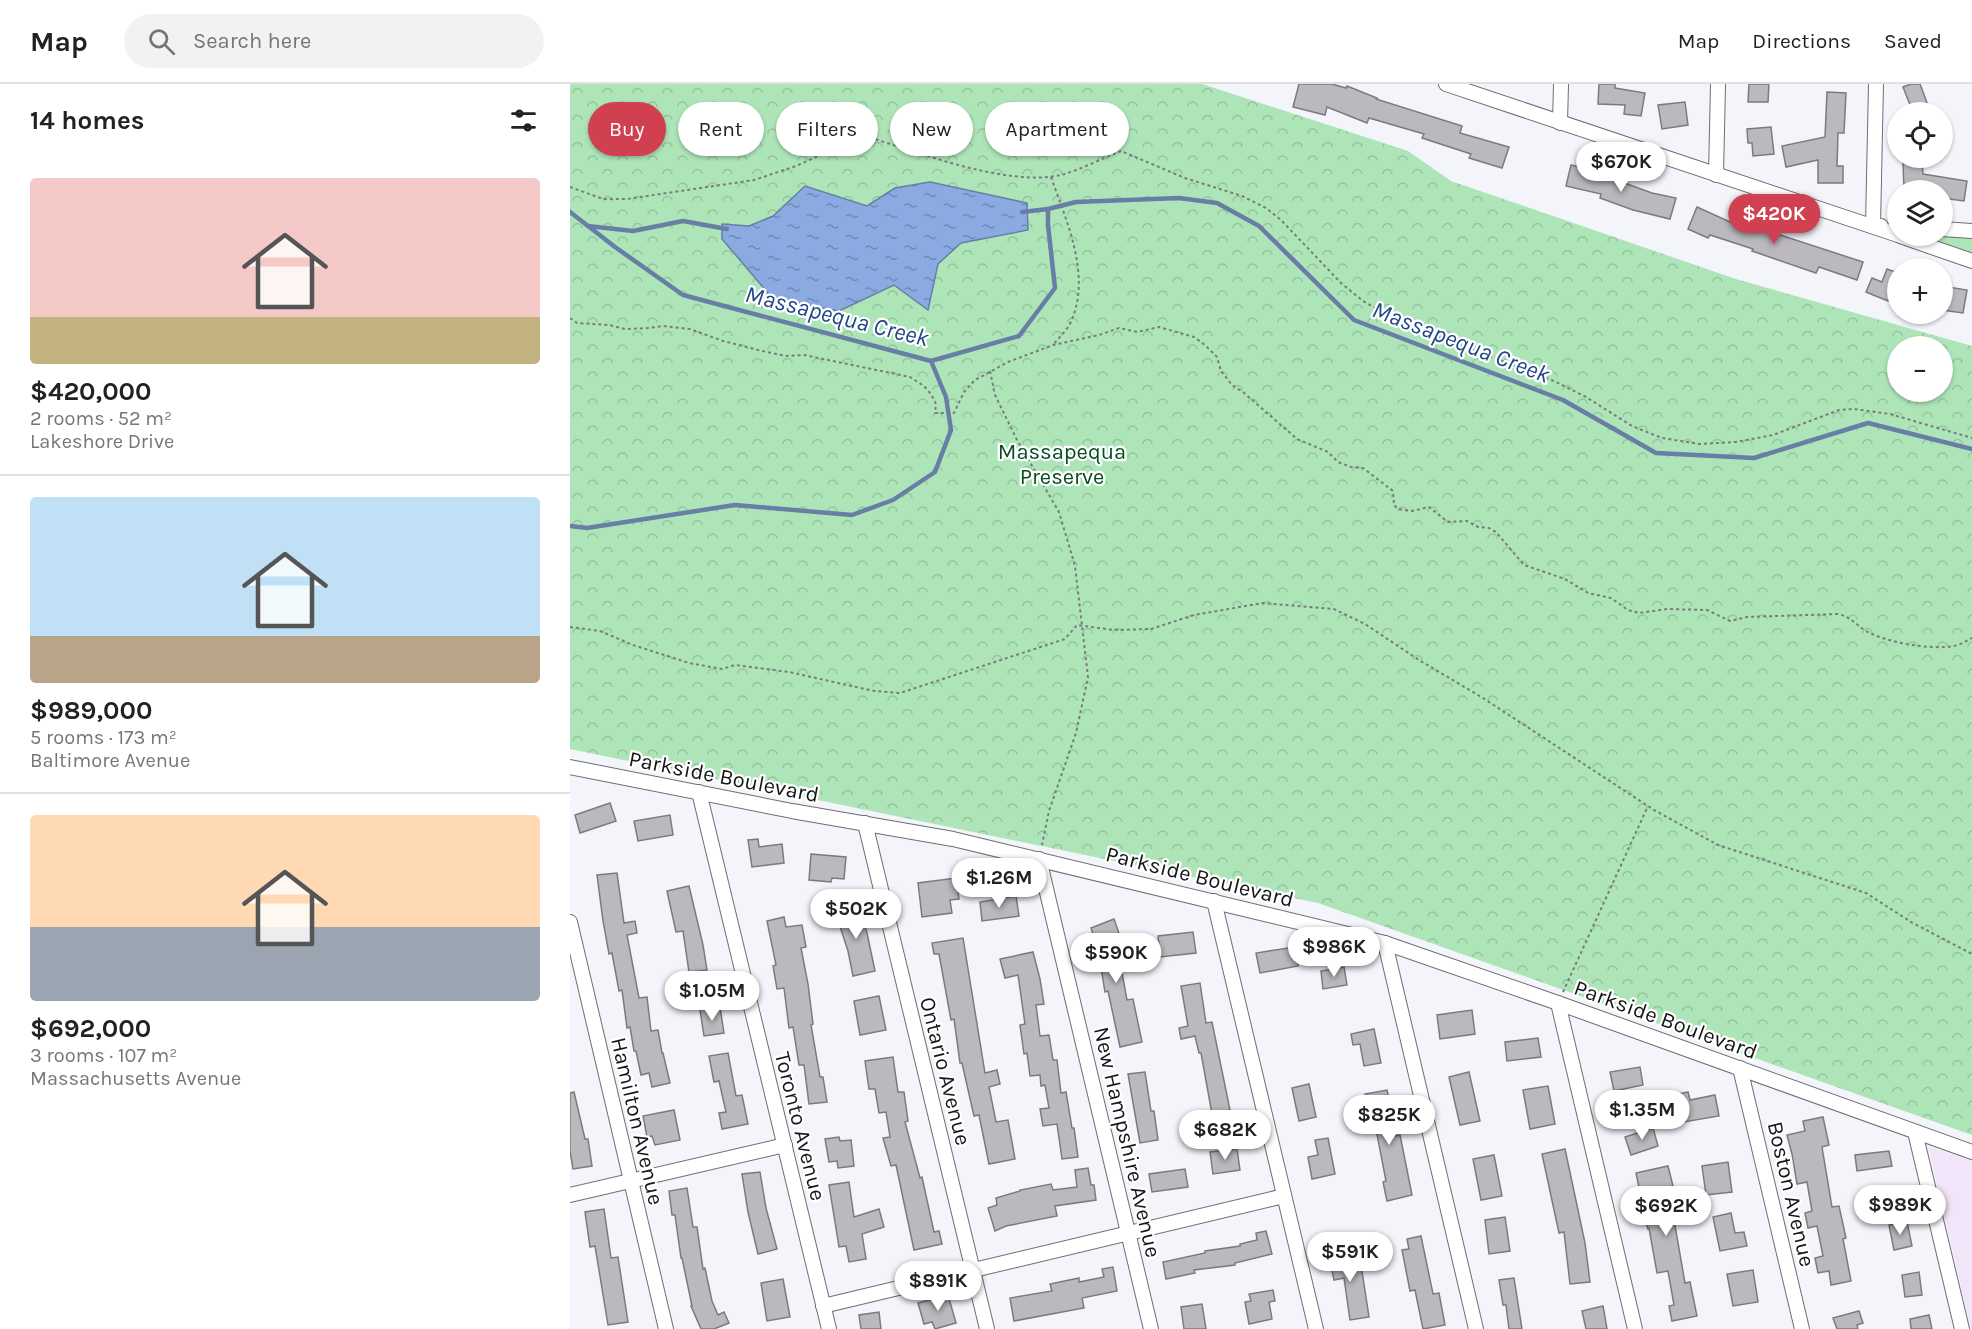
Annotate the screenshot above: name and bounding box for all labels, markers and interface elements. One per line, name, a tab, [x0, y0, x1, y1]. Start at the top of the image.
search box	[124, 14, 544, 68]
text: Map	[30, 25, 88, 58]
icon: search	[145, 25, 178, 58]
text: Search here	[193, 28, 311, 54]
text: Map	[1678, 29, 1719, 53]
text: Directions	[1752, 29, 1851, 53]
text: Saved	[1884, 29, 1942, 53]
chip: Buy	[588, 102, 666, 156]
chip: Rent	[678, 102, 764, 156]
chip: Filters	[776, 102, 878, 156]
chip: New	[890, 102, 973, 156]
chip: Apartment	[985, 102, 1129, 156]
map controls	[1887, 102, 1953, 402]
button: locate	[1887, 102, 1953, 168]
icon: filters	[507, 104, 540, 137]
text: 14 homes	[30, 105, 144, 136]
pin: $670K	[1579, 142, 1663, 193]
text: $670K	[1590, 150, 1652, 173]
button: layers	[1887, 180, 1953, 246]
pin: $420K	[1732, 194, 1816, 245]
text: $420K	[1742, 202, 1806, 225]
icon: home	[231, 217, 339, 325]
button: +	[1887, 258, 1953, 324]
water label: Massapequa Creek	[742, 280, 932, 353]
water label: Massapequa Creek	[1368, 295, 1555, 389]
button: −	[1887, 336, 1953, 402]
text: $420,000	[30, 376, 151, 407]
text: 2 rooms · 52 m²	[30, 407, 172, 430]
text: Lakeshore Drive	[30, 430, 174, 453]
park label: Massapequa Preserve	[998, 439, 1126, 490]
icon: home	[231, 536, 339, 644]
text: $989,000	[30, 695, 152, 726]
text: 5 rooms · 173 m²	[30, 726, 177, 749]
street label: Parkside Boulevard	[627, 746, 821, 808]
text: Baltimore Avenue	[30, 749, 190, 772]
street label: Parkside Boulevard	[1103, 841, 1297, 913]
icon: home	[231, 854, 339, 962]
pin: $1.26M	[950, 858, 1048, 909]
text: $1.26M	[966, 866, 1032, 889]
pin: $502K	[814, 889, 898, 940]
text: $502K	[824, 897, 888, 920]
pin: $986K	[1292, 927, 1376, 978]
pin: $590K	[1074, 933, 1158, 984]
text: $986K	[1302, 935, 1366, 958]
text: $590K	[1084, 941, 1148, 964]
pin: $1.05M	[663, 971, 761, 1022]
street label: Parkside Boulevard	[1571, 975, 1761, 1065]
text: $1.05M	[679, 979, 746, 1002]
street label: Ontario Avenue	[914, 994, 976, 1148]
text: $692,000	[30, 1013, 151, 1044]
street label: New Hampshire Avenue	[1088, 1024, 1166, 1260]
street label: Hamilton Avenue	[605, 1035, 669, 1208]
text: 3 rooms · 107 m²	[30, 1044, 177, 1067]
street label: Toronto Avenue	[769, 1049, 831, 1203]
text: Massachusetts Avenue	[30, 1067, 241, 1090]
pin: $1.35M	[1593, 1090, 1691, 1141]
pin: $825K	[1347, 1095, 1431, 1146]
text: $1.35M	[1609, 1098, 1675, 1121]
text: $825K	[1357, 1103, 1421, 1126]
pin: $682K	[1183, 1110, 1267, 1161]
text: $682K	[1193, 1118, 1257, 1141]
street label: Boston Avenue	[1762, 1119, 1820, 1269]
pin: $989K	[1858, 1185, 1942, 1236]
pin: $692K	[1624, 1186, 1708, 1237]
text: $989K	[1868, 1193, 1932, 1216]
text: $692K	[1634, 1194, 1698, 1217]
pin: $591K	[1308, 1232, 1392, 1283]
text: $591K	[1321, 1240, 1379, 1263]
pin: $891K	[896, 1261, 980, 1312]
text: $891K	[908, 1269, 968, 1292]

